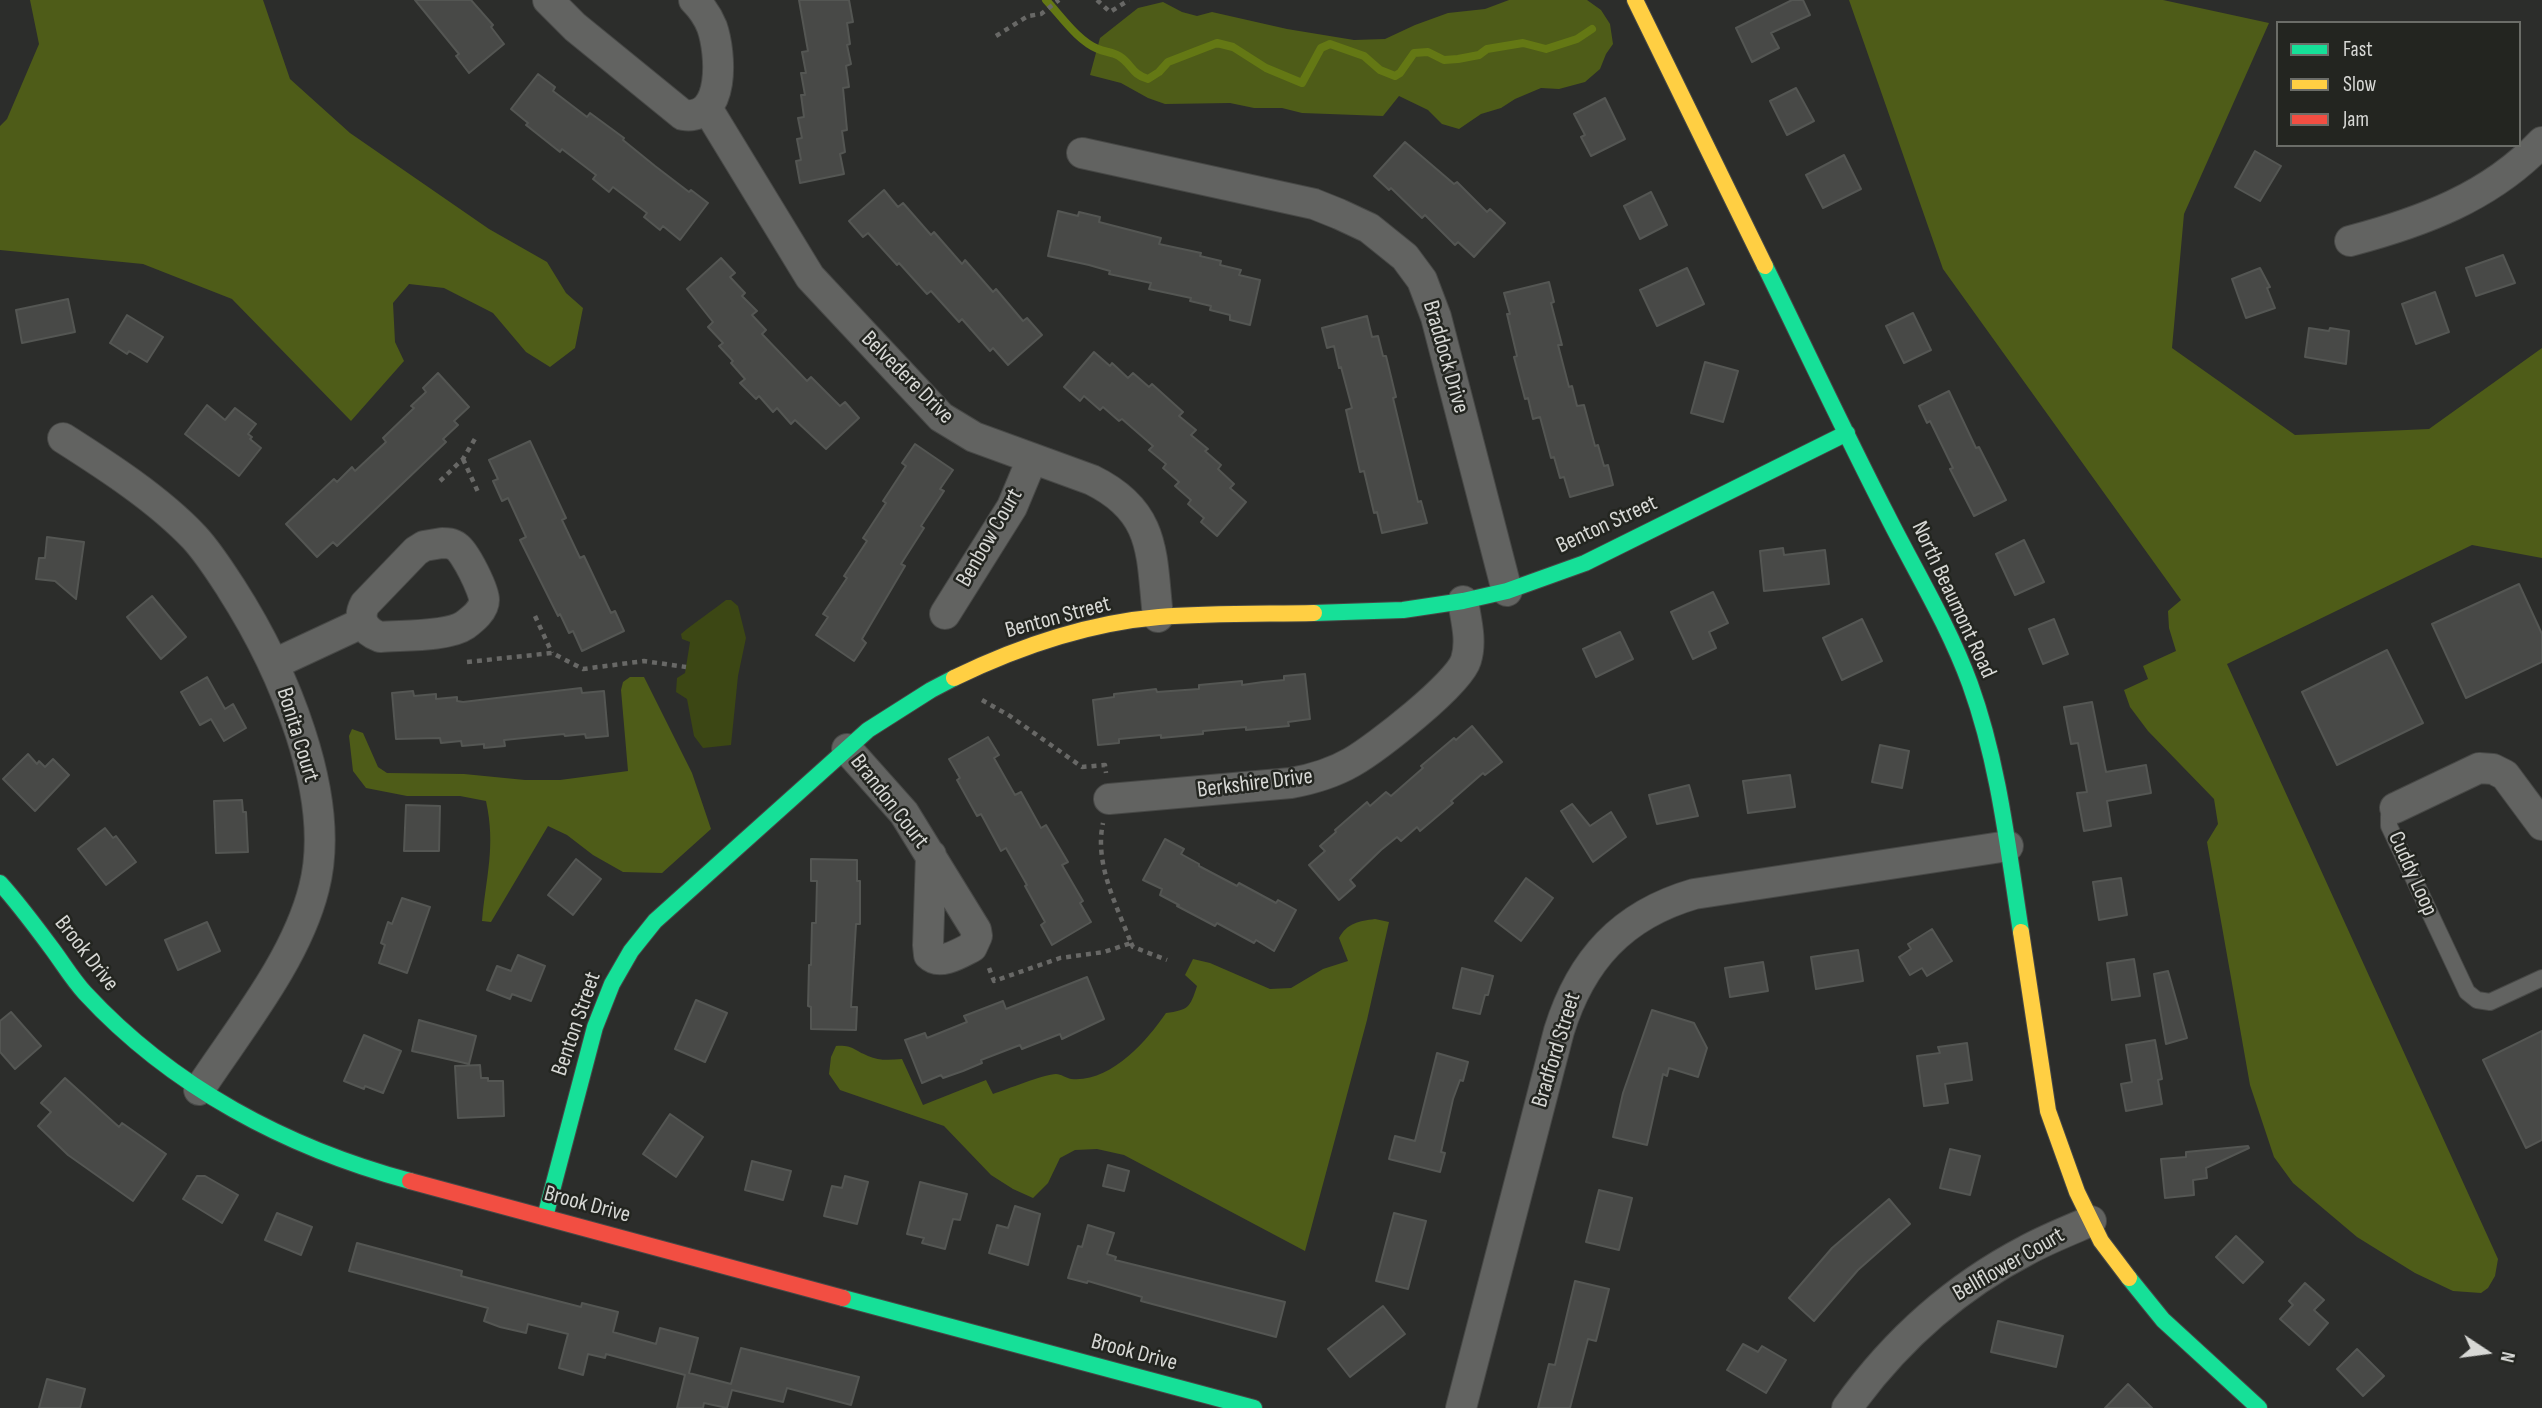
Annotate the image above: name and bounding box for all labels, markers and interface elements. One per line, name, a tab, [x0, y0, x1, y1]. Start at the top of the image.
legend	[2276, 21, 2521, 147]
text: Fast	[2343, 37, 2373, 62]
text: Slow	[2343, 72, 2376, 97]
text: Jam	[2343, 107, 2369, 132]
street label: Braddock Drive	[1416, 298, 1474, 416]
street label: Belvedere Drive	[855, 326, 959, 430]
street label: Benbow Court	[951, 484, 1029, 592]
street label: Benton Street	[1552, 490, 1662, 560]
street label: North Beaumont Road	[1905, 517, 2001, 683]
street label: Benton Street	[1002, 591, 1114, 645]
street label: Bonita Court	[270, 684, 324, 786]
street label: Brandon Court	[844, 749, 934, 855]
street label: Berkshire Drive	[1196, 763, 1314, 805]
street label: Cuddy Loop	[2381, 828, 2443, 920]
street label: Brook Drive	[48, 911, 124, 997]
street label: Benton Street	[546, 968, 608, 1080]
street label: Bradford Street	[1526, 989, 1588, 1111]
street label: Brook Drive	[541, 1180, 633, 1230]
street label: Bellflower Court	[1948, 1222, 2070, 1308]
north arrow	[2451, 1317, 2521, 1387]
street label: Brook Drive	[1088, 1328, 1180, 1378]
text: N	[2495, 1349, 2519, 1364]

